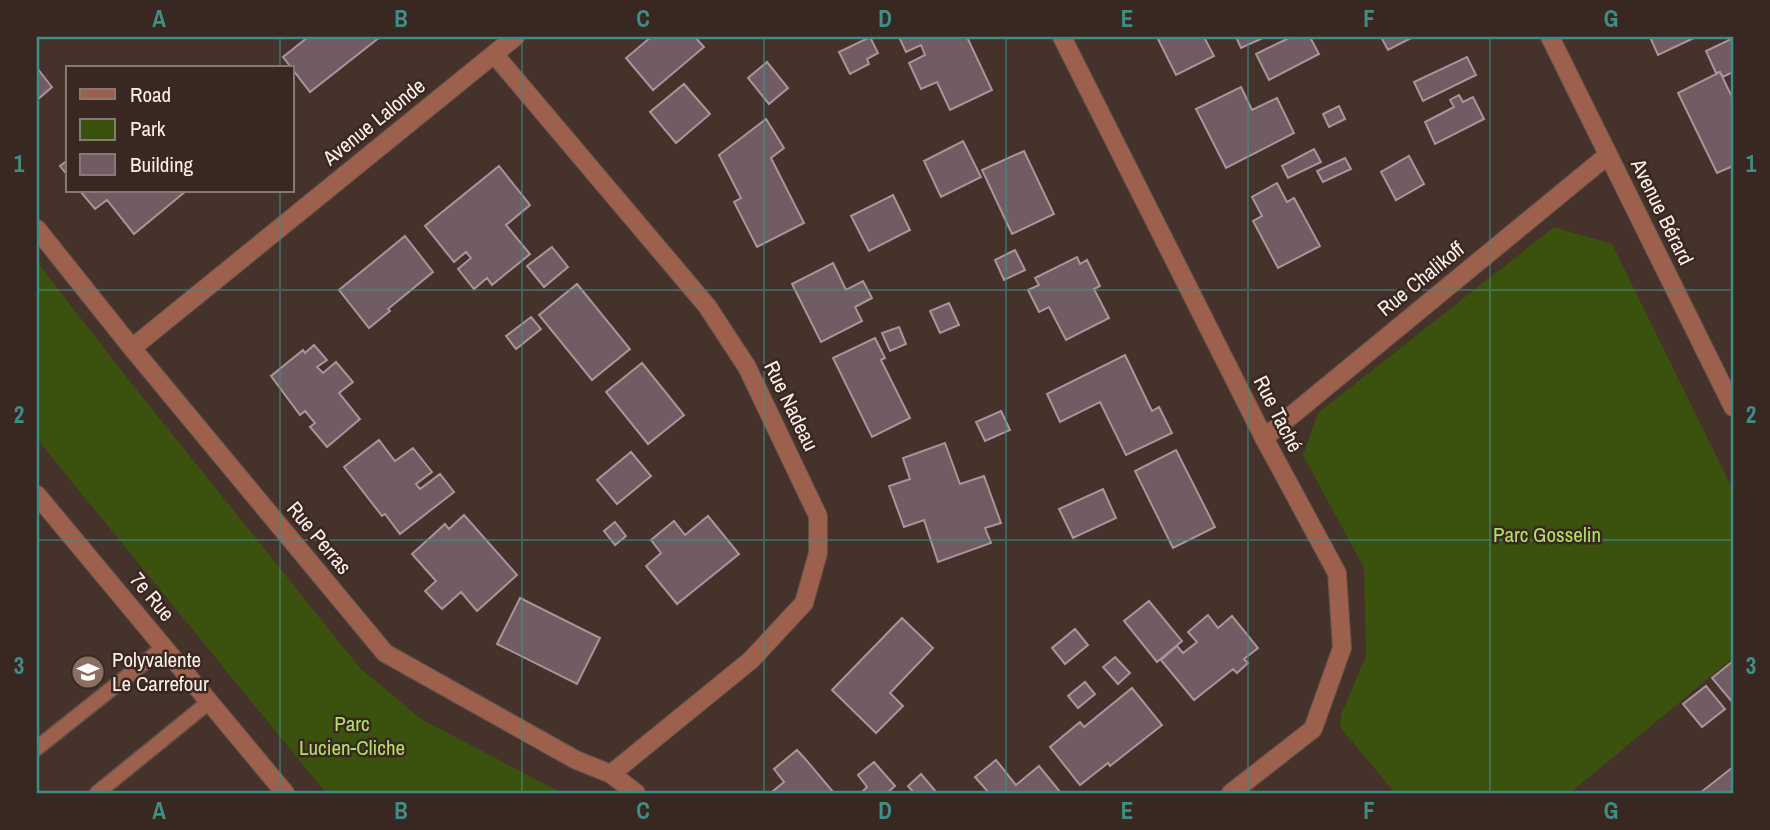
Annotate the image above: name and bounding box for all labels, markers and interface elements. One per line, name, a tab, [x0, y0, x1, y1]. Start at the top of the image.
text: A	[152, 3, 166, 34]
text: B	[394, 3, 408, 34]
text: C	[636, 3, 650, 34]
text: D	[878, 3, 892, 34]
text: E	[1121, 3, 1133, 34]
text: F	[1363, 3, 1375, 34]
text: G	[1604, 3, 1618, 34]
legend	[66, 66, 294, 192]
street label: Avenue Lalonde	[316, 71, 431, 173]
text: Road	[130, 80, 171, 109]
text: Park	[130, 114, 166, 143]
text: 1	[14, 148, 25, 179]
text: 1	[1746, 148, 1757, 179]
text: Building	[130, 150, 194, 179]
street label: Avenue Bérard	[1624, 153, 1701, 270]
street label: Rue Chalikoff	[1371, 234, 1471, 323]
street label: Rue Nadeau	[757, 356, 826, 456]
street label: Rue Taché	[1247, 370, 1310, 457]
text: 2	[14, 399, 24, 430]
text: 2	[1746, 399, 1756, 430]
street label: Rue Perras	[280, 495, 358, 580]
park label: Parc Gosselin	[1493, 520, 1601, 549]
street label: 7e Rue	[123, 566, 181, 627]
place label: Polyvalente Le Carrefour	[112, 645, 209, 698]
text: 3	[14, 650, 24, 681]
text: 3	[1746, 650, 1756, 681]
school or university icon: Polyvalente Le Carrefour	[69, 653, 107, 691]
park label: Parc Lucien-Cliche	[299, 709, 405, 762]
text: A	[152, 795, 166, 826]
text: B	[394, 795, 408, 826]
text: C	[636, 795, 650, 826]
text: D	[878, 795, 892, 826]
text: E	[1121, 795, 1133, 826]
text: F	[1363, 795, 1375, 826]
text: G	[1604, 795, 1618, 826]

